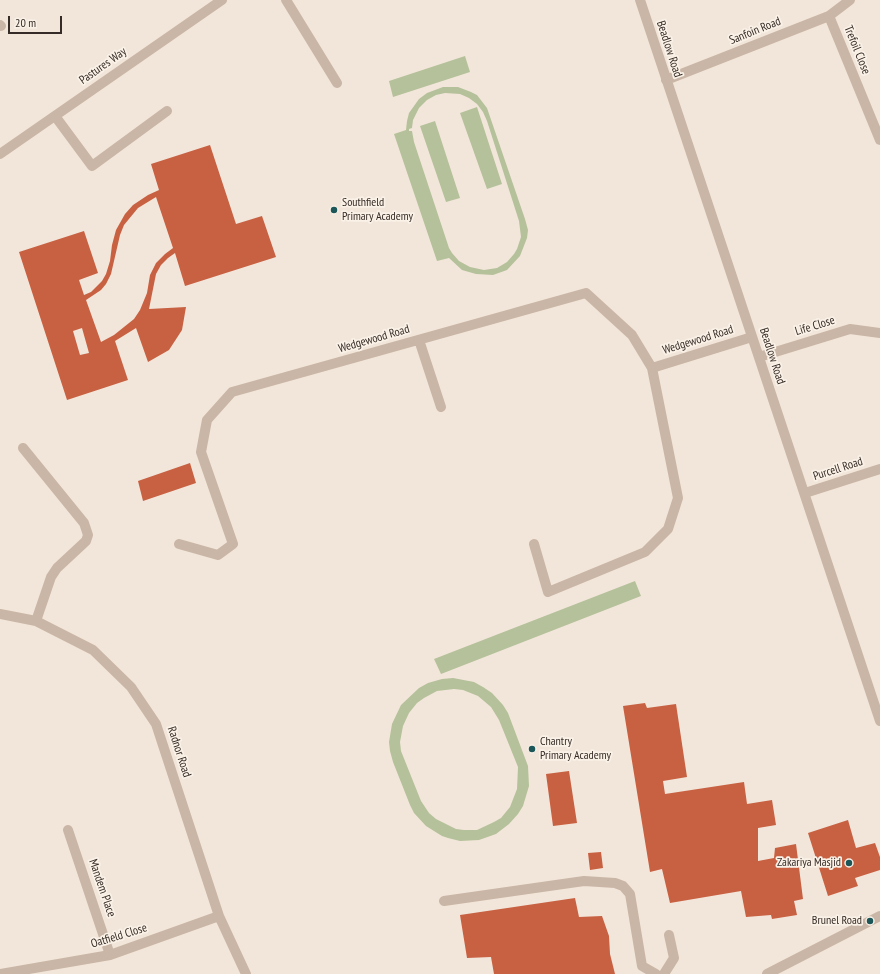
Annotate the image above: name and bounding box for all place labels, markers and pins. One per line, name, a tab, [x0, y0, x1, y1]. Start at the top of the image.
place label: Southfield Primary Academy	[342, 196, 413, 224]
marker: Southfield Primary Academy	[329, 205, 339, 215]
place label: Chantry Primary Academy	[540, 735, 611, 763]
marker: Chantry Primary Academy	[527, 744, 537, 754]
place label: Zakariya Masjid	[777, 856, 841, 870]
marker: Zakariya Masjid	[844, 858, 854, 868]
place label: Brunel Road	[812, 914, 862, 928]
marker: Brunel Road	[865, 916, 875, 926]

